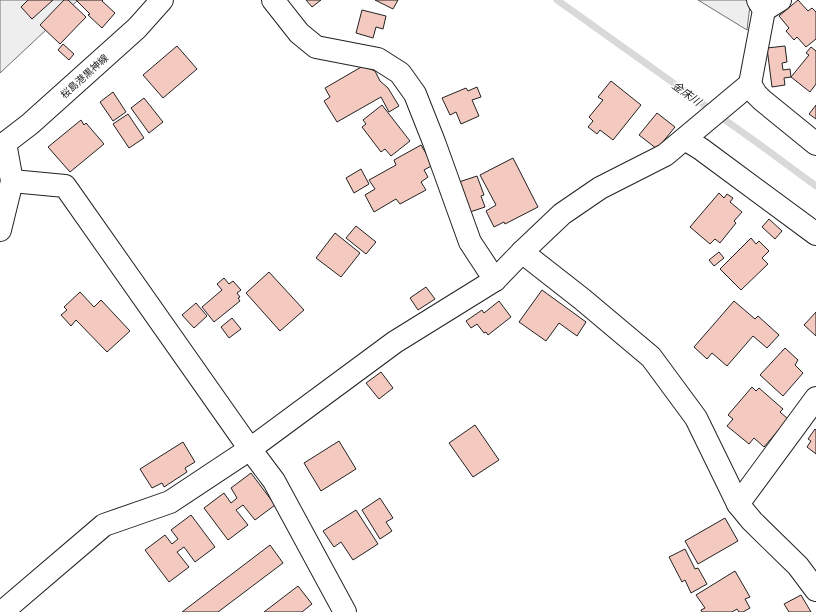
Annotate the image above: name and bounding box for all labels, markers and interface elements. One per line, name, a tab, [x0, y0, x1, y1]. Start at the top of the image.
street label: 桜島港黒神線	[57, 51, 111, 101]
water label: 金床川	[669, 77, 706, 109]

